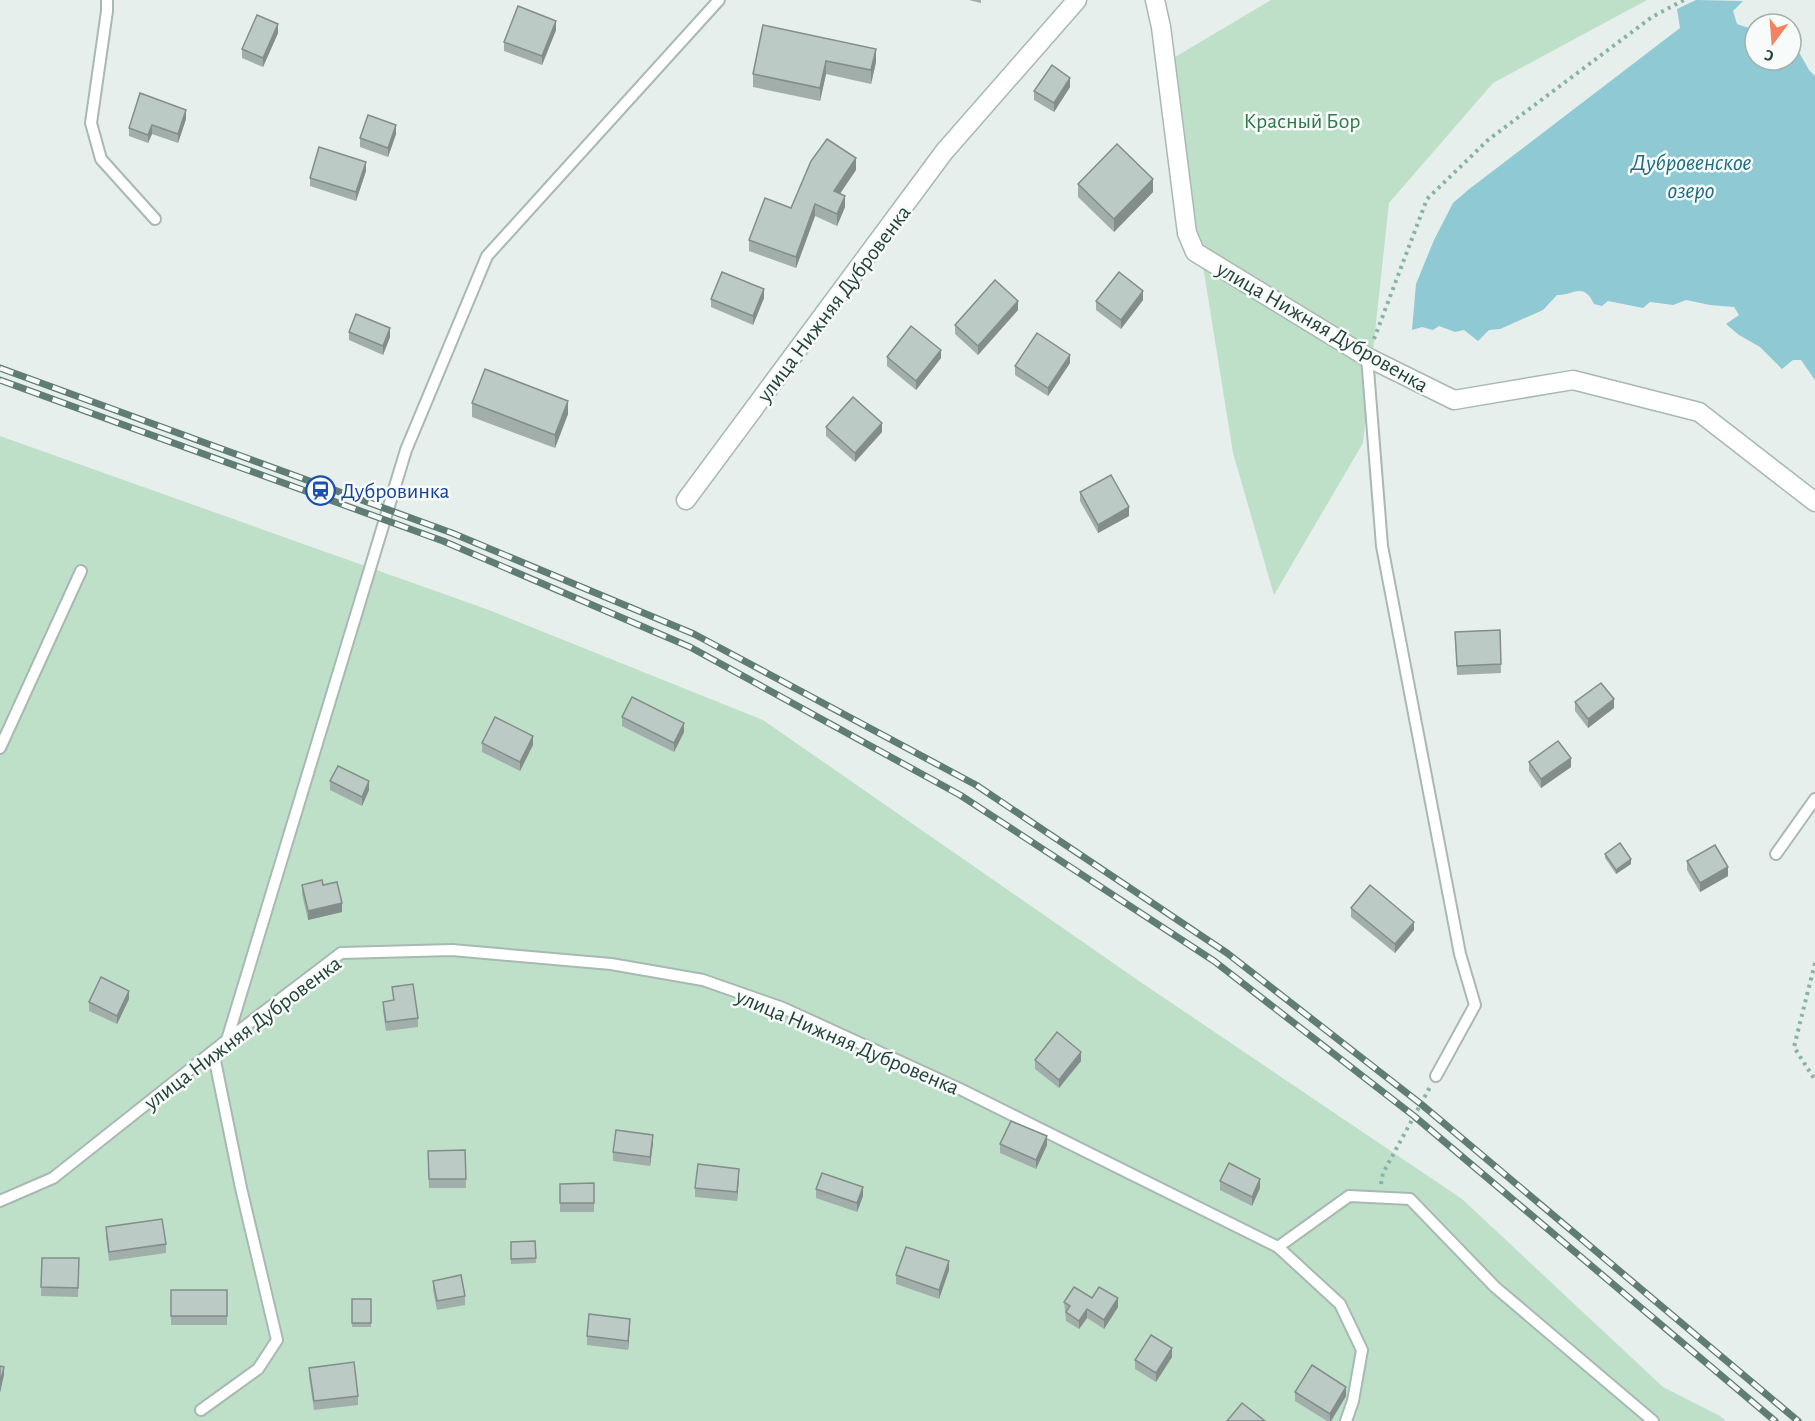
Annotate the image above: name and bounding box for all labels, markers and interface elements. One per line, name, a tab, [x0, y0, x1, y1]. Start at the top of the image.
north arrow	[1743, 12, 1803, 72]
text: С	[1763, 47, 1776, 64]
park label: Красный Бор	[1243, 110, 1361, 132]
water label: Дубровенское озеро	[1630, 151, 1752, 203]
street label: улица Нижняя Дубровенка	[752, 201, 915, 407]
street label: улица Нижняя Дубровенка	[1212, 257, 1432, 396]
station icon: Дубровинка	[304, 474, 336, 506]
place label: Дубровинка	[341, 480, 449, 502]
street label: улица Нижняя Дубровенка	[139, 952, 345, 1114]
street label: улица Нижняя Дубровенка	[732, 984, 962, 1099]

